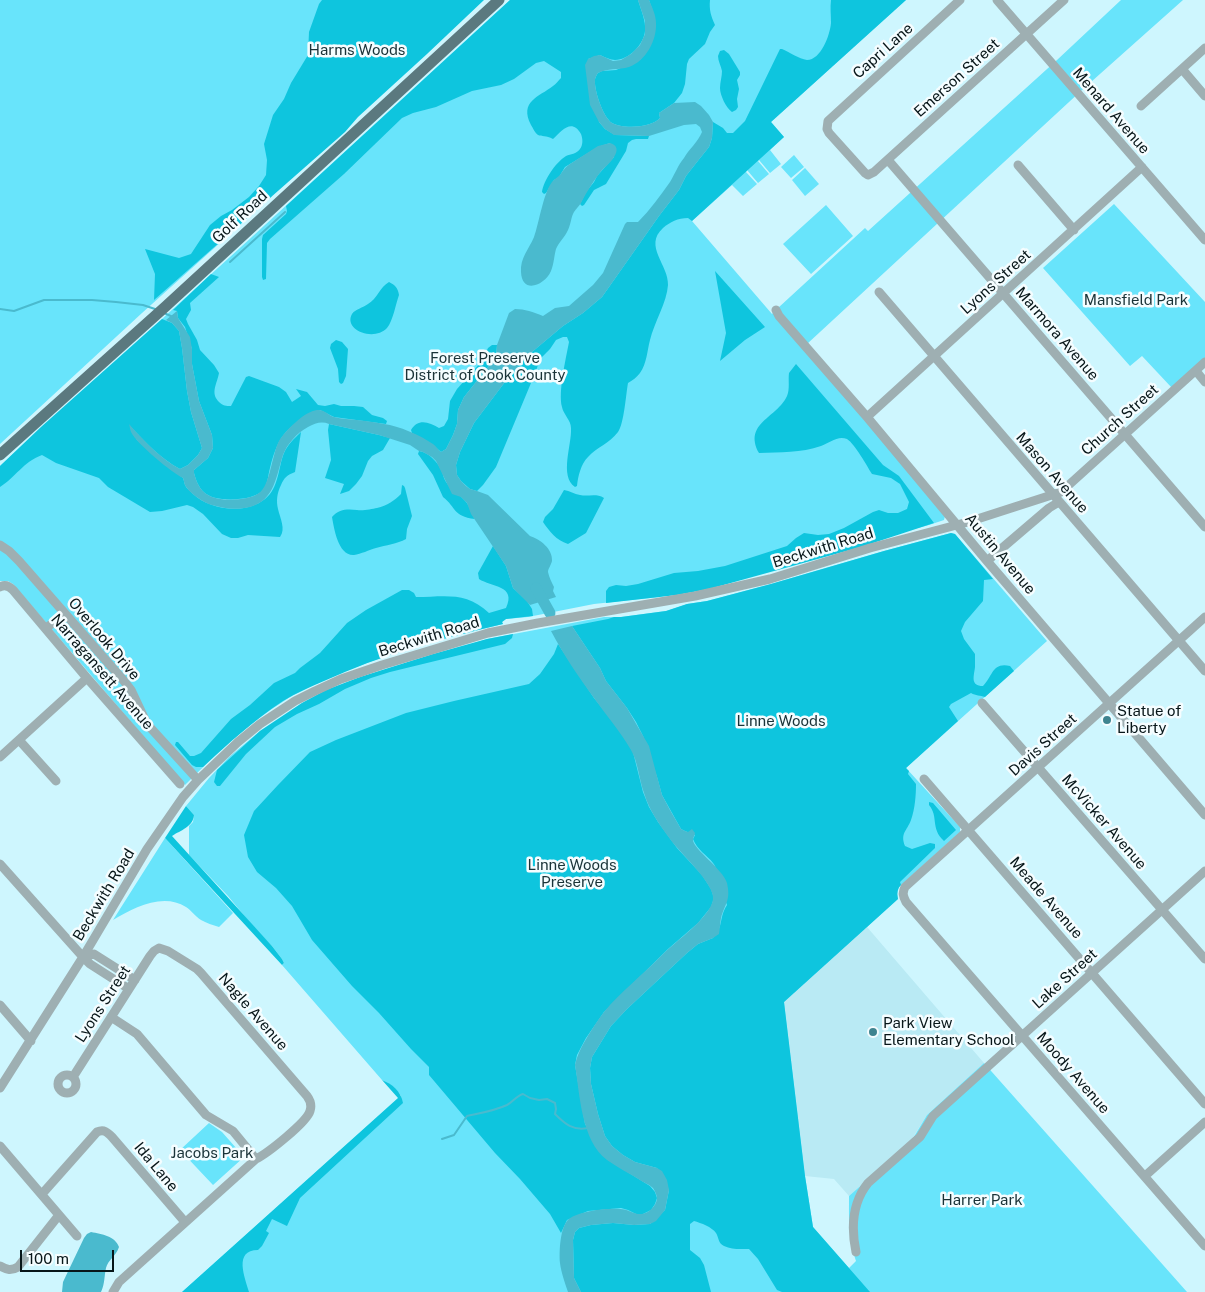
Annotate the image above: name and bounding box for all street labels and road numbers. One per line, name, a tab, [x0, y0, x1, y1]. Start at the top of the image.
street label: Capri Lane	[849, 19, 917, 83]
street label: Emerson Street	[911, 35, 1003, 121]
street label: Menard Avenue	[1069, 64, 1153, 158]
street label: Golf Road	[209, 187, 271, 247]
street label: Lyons Street	[957, 246, 1035, 318]
street label: Marmora Avenue	[1012, 284, 1102, 384]
street label: Church Street	[1078, 381, 1162, 459]
street label: Mason Avenue	[1012, 429, 1092, 517]
street label: Austin Avenue	[961, 510, 1039, 598]
street label: Beckwith Road	[770, 524, 876, 572]
street label: Overlook Drive	[64, 594, 144, 684]
street label: Narragansett Avenue	[47, 611, 157, 733]
street label: Beckwith Road	[376, 613, 482, 661]
street label: Davis Street	[1005, 710, 1081, 780]
street label: McVicker Avenue	[1058, 771, 1150, 873]
street label: Beckwith Road	[69, 846, 139, 944]
street label: Meade Avenue	[1006, 853, 1086, 943]
street label: Lake Street	[1029, 945, 1101, 1013]
street label: Lyons Street	[71, 962, 135, 1046]
street label: Nagle Avenue	[214, 970, 292, 1054]
street label: Moody Avenue	[1033, 1028, 1113, 1118]
street label: Ida Lane	[130, 1139, 182, 1195]

